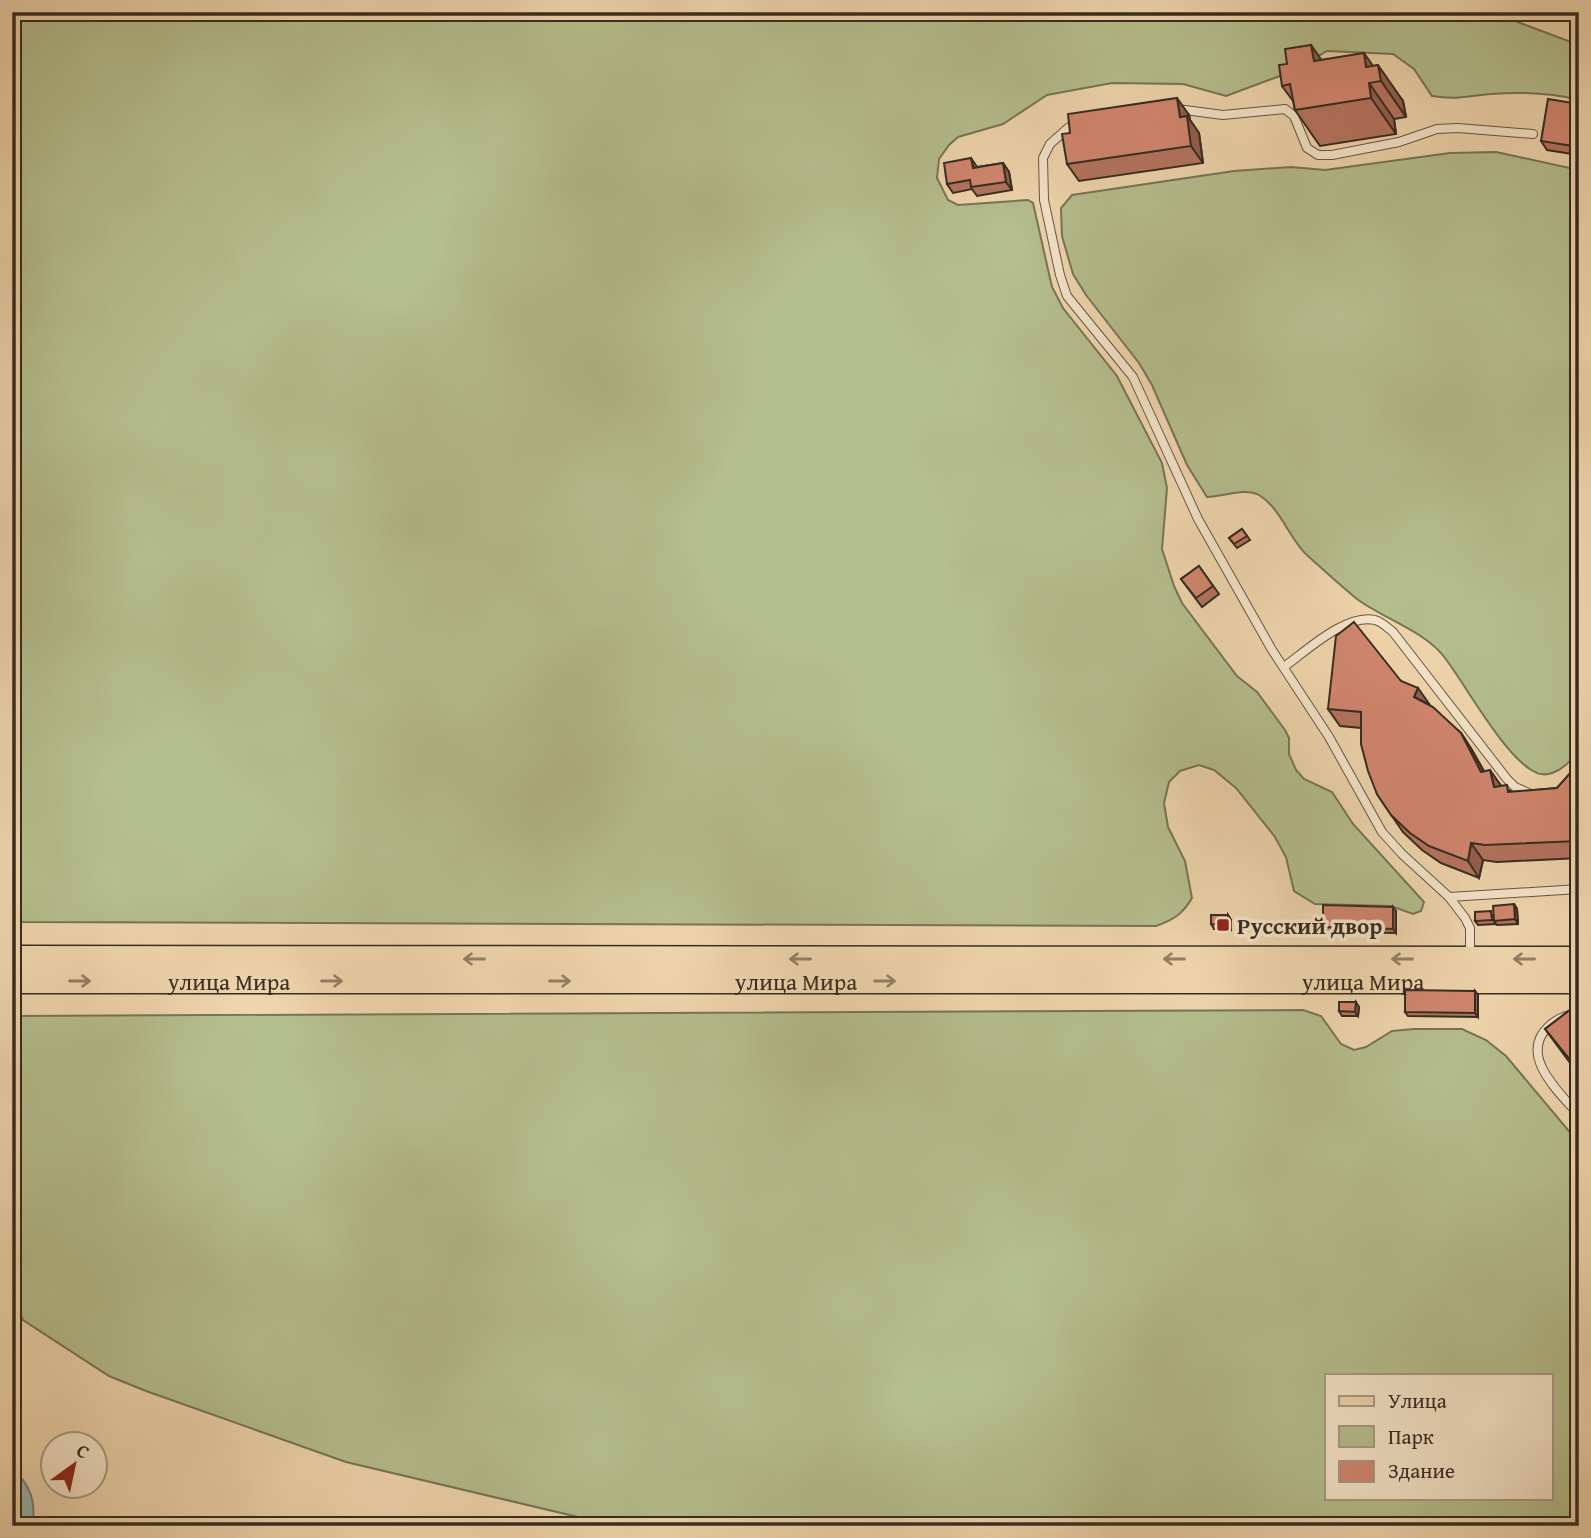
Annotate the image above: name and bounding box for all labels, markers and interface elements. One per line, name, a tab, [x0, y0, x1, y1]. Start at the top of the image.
place label: Русский двор	[1237, 909, 1382, 942]
marker: Русский двор	[1215, 917, 1231, 933]
one-way arrow	[463, 952, 486, 966]
one-way arrow	[789, 952, 812, 966]
one-way arrow	[1163, 952, 1186, 966]
one-way arrow	[1391, 952, 1414, 966]
one-way arrow	[1513, 952, 1536, 966]
street label: улица Мира	[167, 965, 290, 998]
street label: улица Мира	[734, 965, 857, 998]
street label: улица Мира	[1301, 965, 1424, 998]
one-way arrow	[69, 974, 92, 988]
one-way arrow	[321, 974, 344, 988]
one-way arrow	[548, 974, 571, 988]
one-way arrow	[874, 974, 897, 988]
legend	[1325, 1374, 1552, 1500]
text: Улица	[1388, 1385, 1447, 1416]
text: Парк	[1388, 1421, 1434, 1452]
north arrow	[38, 1430, 108, 1500]
text: С	[71, 1436, 96, 1466]
text: Здание	[1388, 1455, 1455, 1486]

